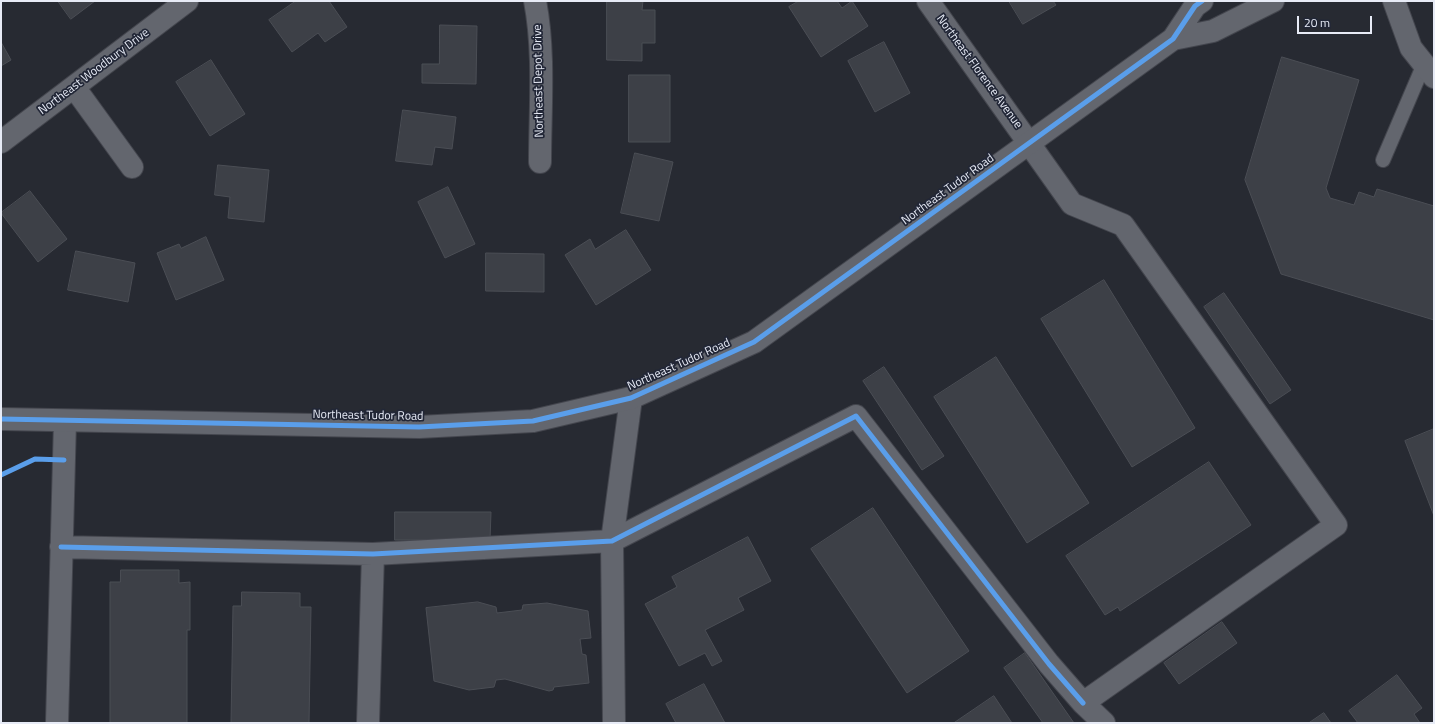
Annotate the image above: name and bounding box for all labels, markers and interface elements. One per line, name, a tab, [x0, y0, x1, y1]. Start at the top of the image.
scale bar	[1299, 8, 1374, 34]
street label: Northeast Florence Avenue	[933, 12, 1025, 132]
text: 20 m	[1304, 13, 1330, 32]
street label: Northeast Depot Drive	[531, 24, 547, 138]
street label: Northeast Woodbury Drive	[36, 26, 152, 118]
street label: Northeast Tudor Road	[899, 152, 997, 228]
street label: Northeast Tudor Road	[625, 336, 733, 394]
street label: Northeast Tudor Road	[312, 408, 424, 424]

